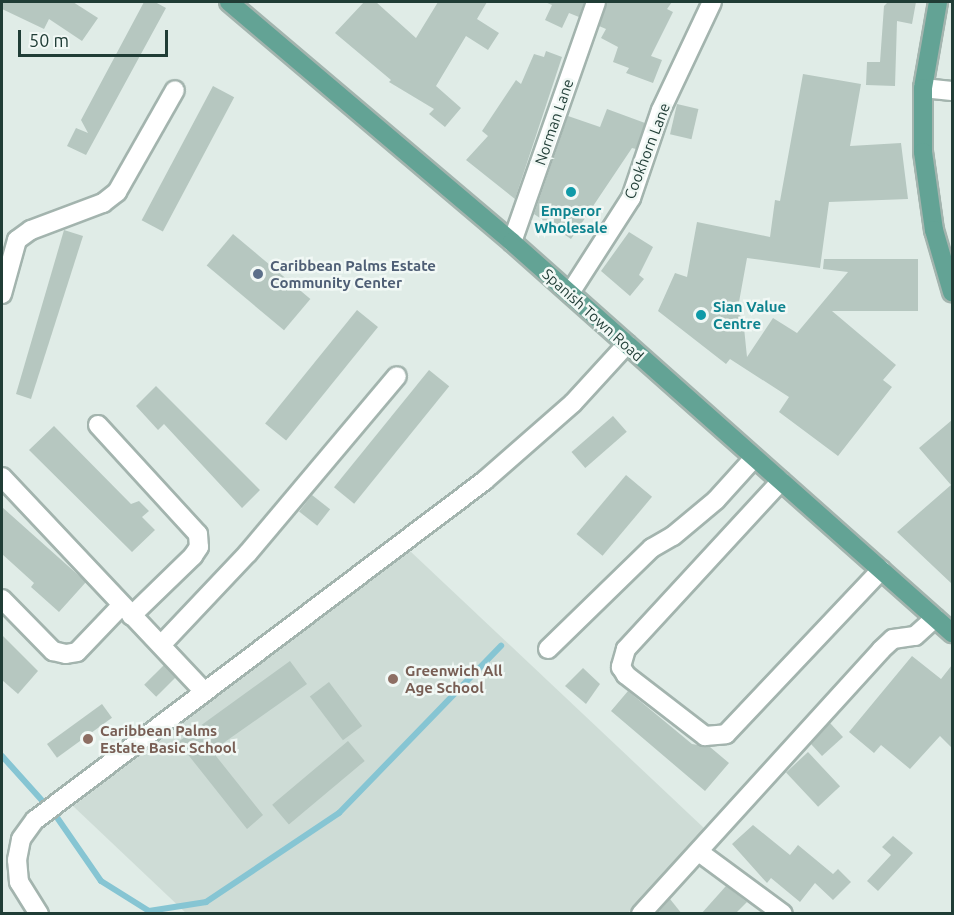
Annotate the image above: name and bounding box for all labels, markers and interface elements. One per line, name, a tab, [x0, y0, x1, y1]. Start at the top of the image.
scale bar	[21, 18, 171, 56]
text: 50 m	[29, 30, 69, 50]
street label: Norman Lane	[531, 77, 577, 167]
street label: Cookhorn Lane	[620, 100, 674, 202]
marker: Emperor Wholesale	[564, 185, 578, 199]
place label: Emperor Wholesale	[534, 201, 608, 236]
place label: Caribbean Palms Estate Community Center	[270, 256, 436, 291]
street label: Spanish Town Road	[539, 265, 647, 365]
marker: Caribbean Palms Estate Community Center	[251, 267, 265, 281]
place label: Sian Value Centre	[713, 297, 786, 332]
marker: Sian Value Centre	[694, 308, 708, 322]
place label: Greenwich All Age School	[405, 661, 503, 696]
marker: Greenwich All Age School	[386, 672, 400, 686]
place label: Caribbean Palms Estate Basic School	[100, 721, 236, 756]
marker: Caribbean Palms Estate Basic School	[81, 732, 95, 746]

